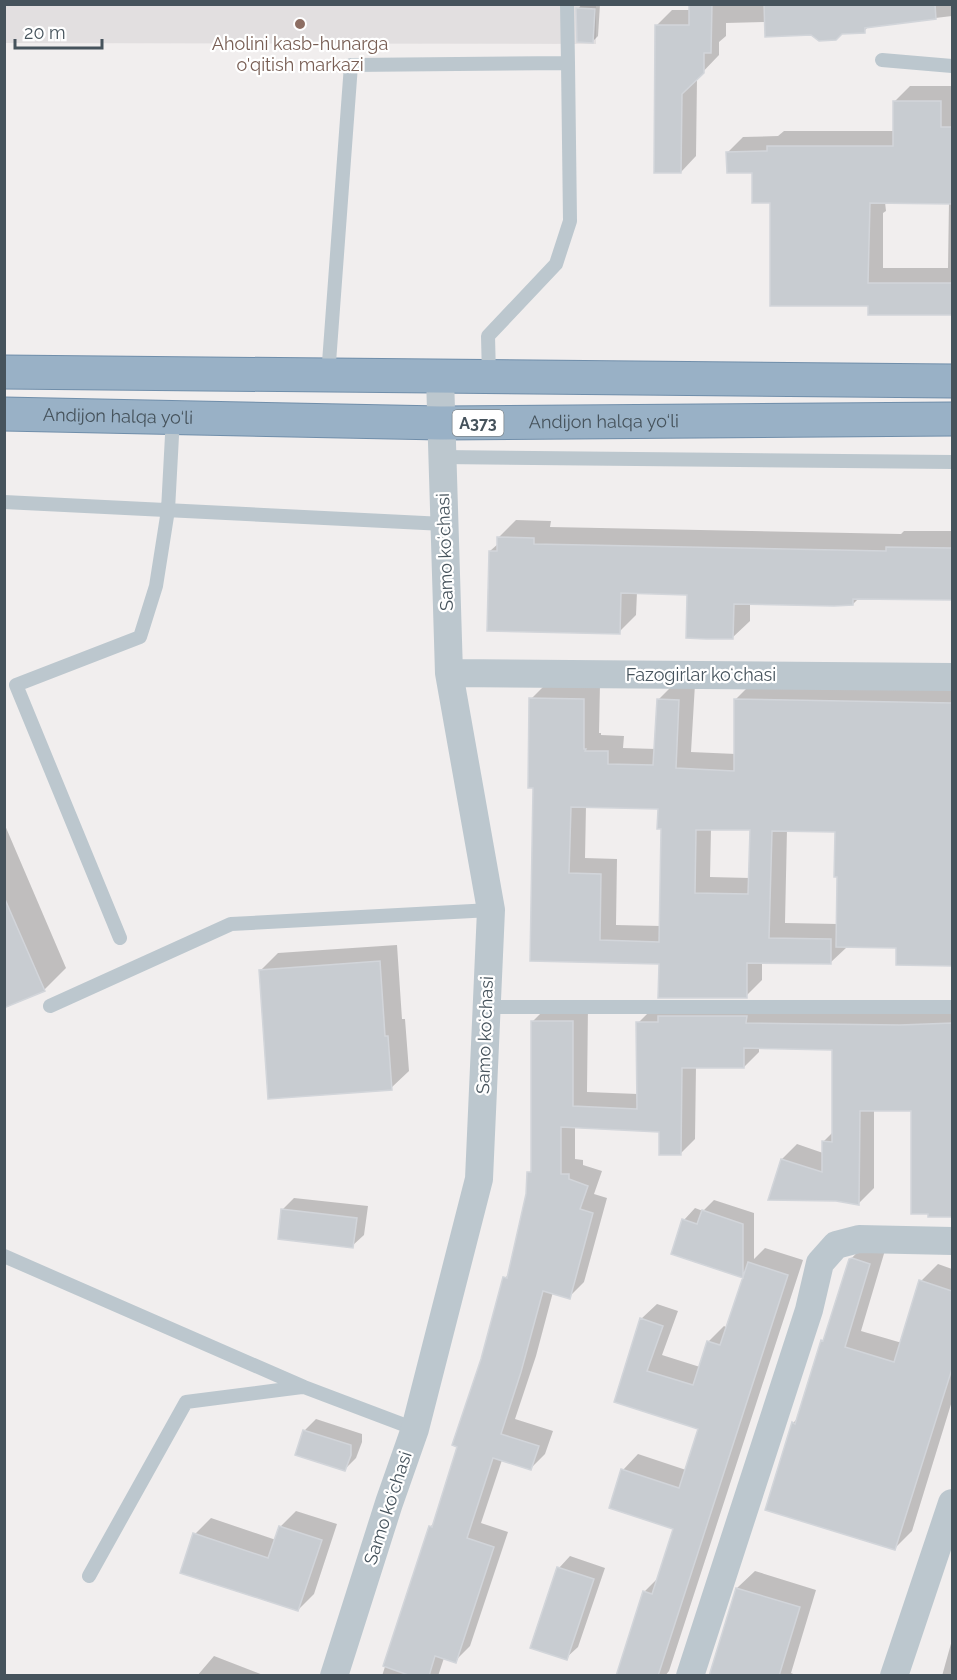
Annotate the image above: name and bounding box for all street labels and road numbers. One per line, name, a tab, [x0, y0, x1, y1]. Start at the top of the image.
street label: Andijon halqa yo‘li	[43, 404, 193, 428]
road number: A373	[452, 410, 504, 436]
street label: Andijon halqa yo‘li	[529, 410, 679, 432]
street label: Samo koʻchasi	[432, 493, 457, 611]
street label: Fazogirlar koʻchasi	[626, 664, 776, 685]
street label: Samo koʻchasi	[472, 976, 497, 1094]
street label: Samo koʻchasi	[359, 1449, 416, 1567]

